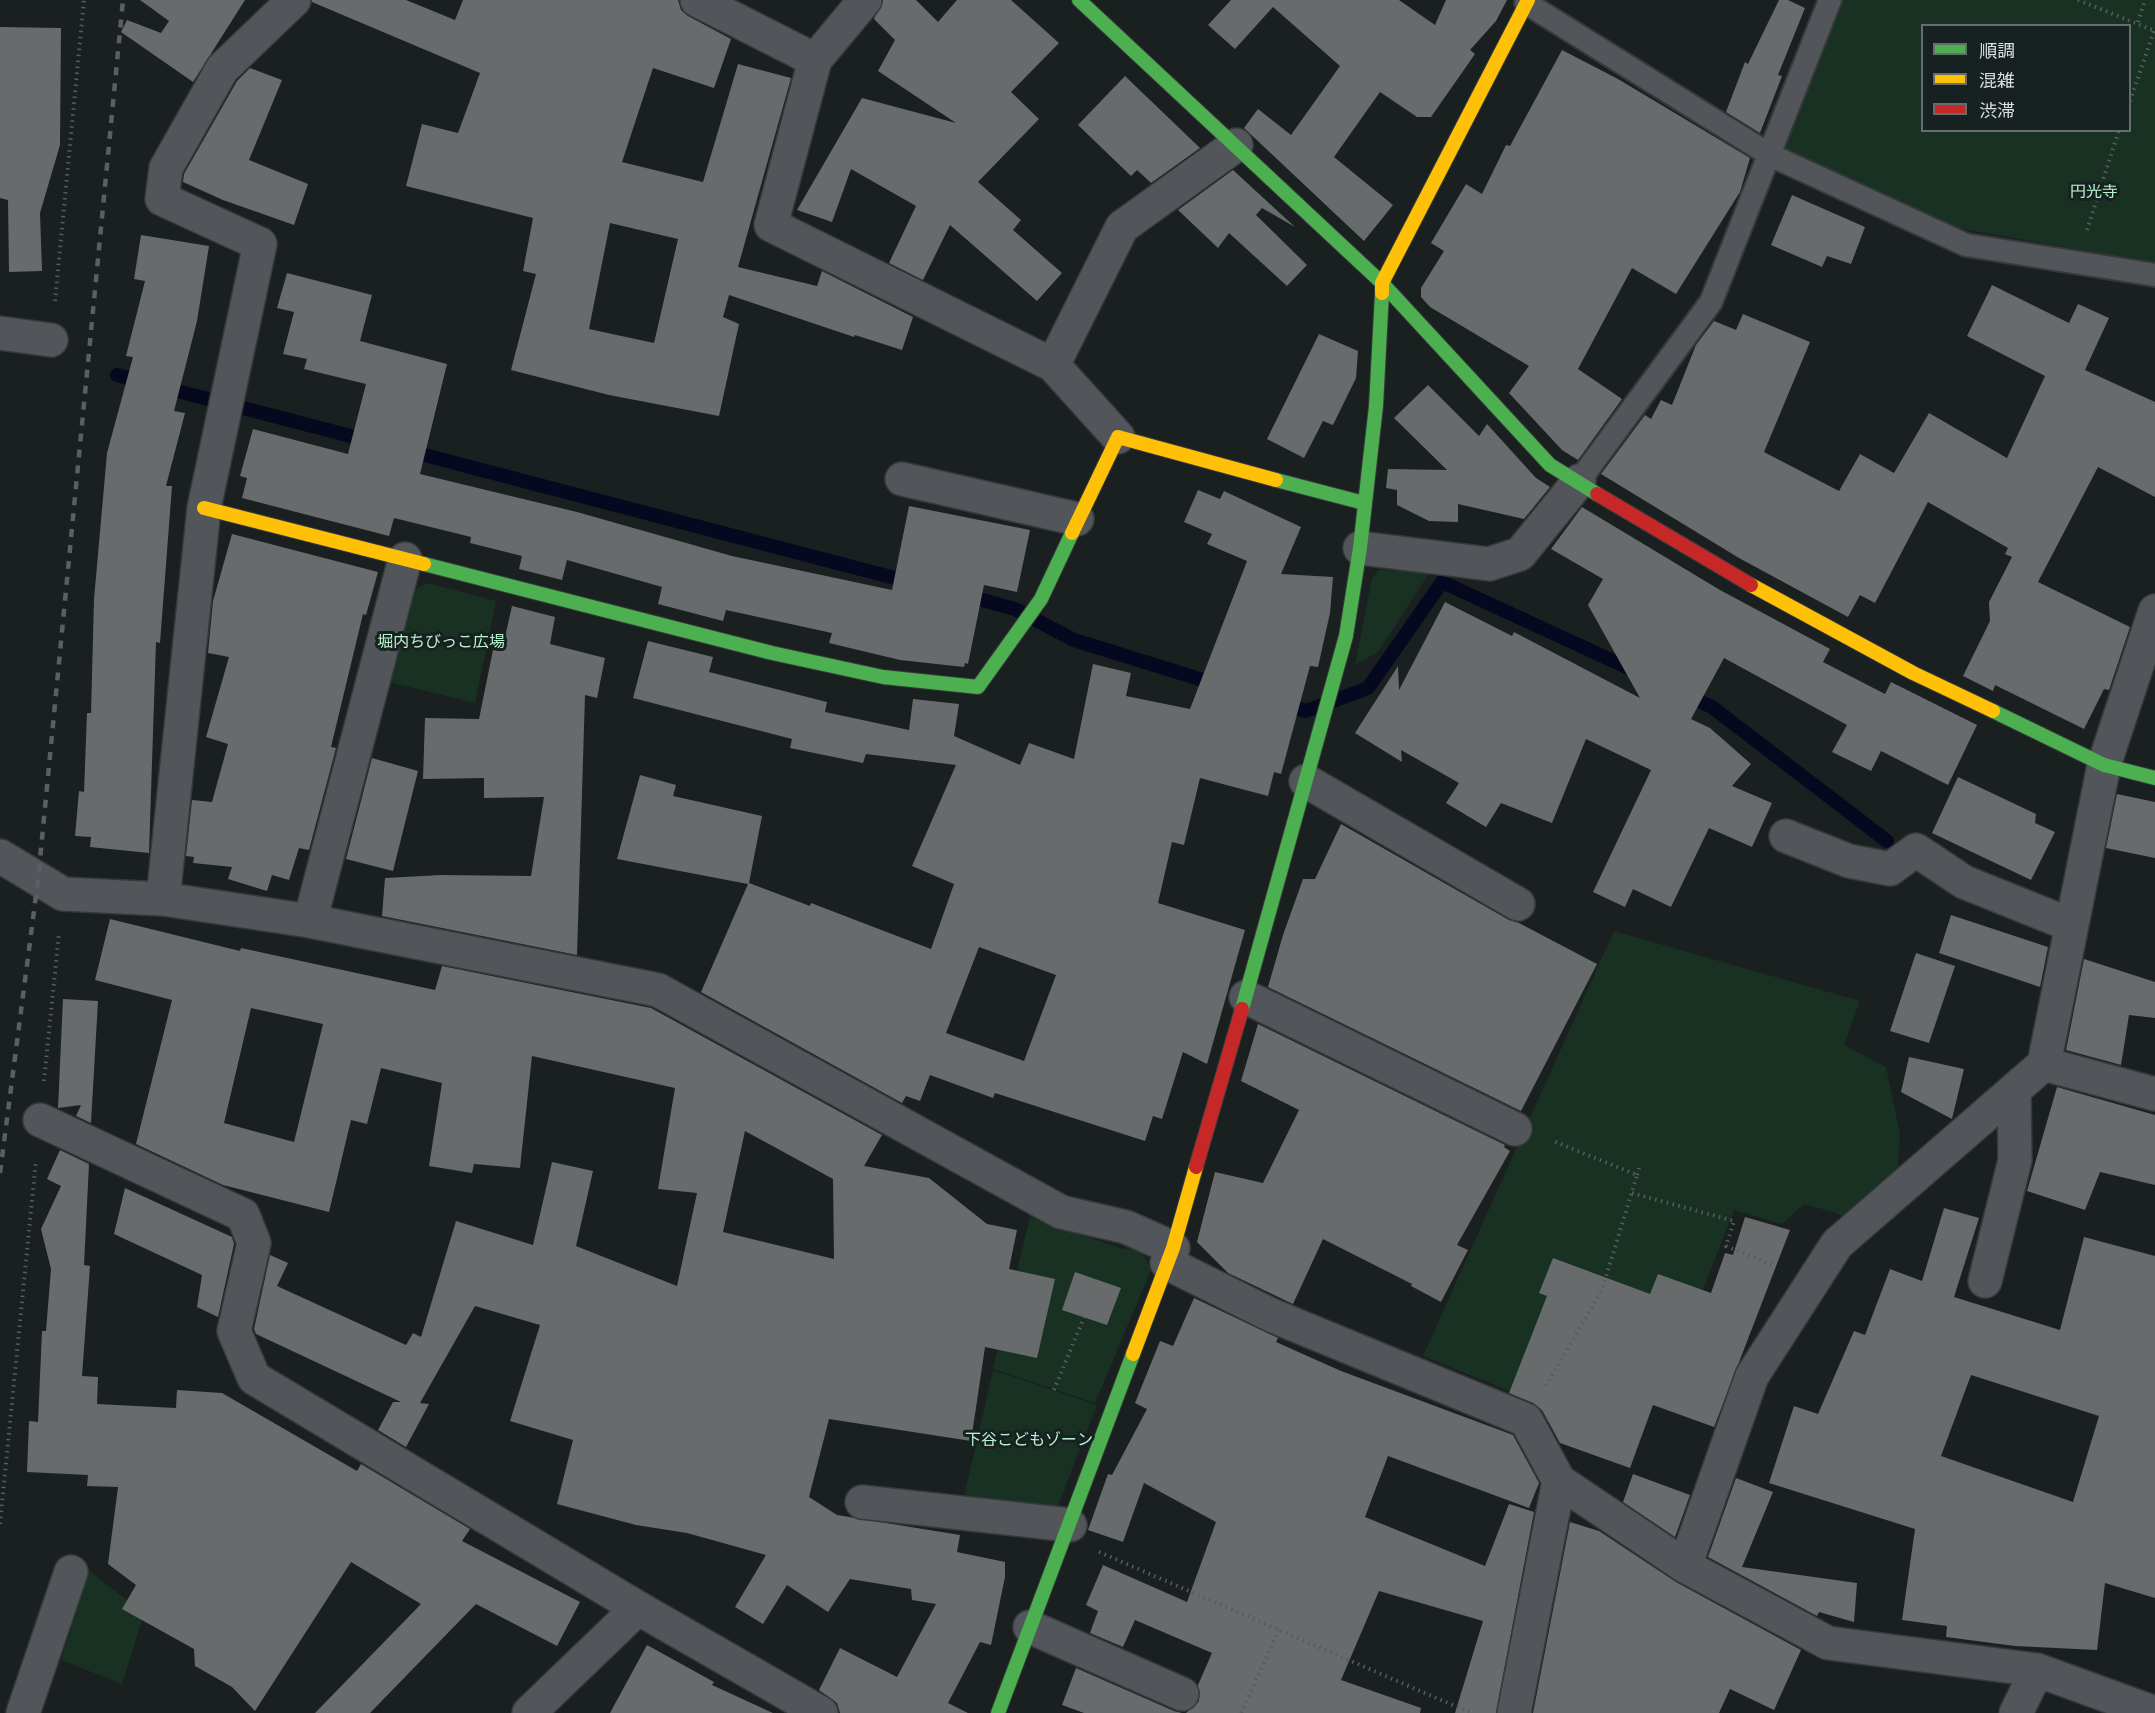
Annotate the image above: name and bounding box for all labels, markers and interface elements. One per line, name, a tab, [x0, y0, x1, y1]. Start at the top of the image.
legend	[1921, 24, 2131, 132]
text: 順調	[1979, 40, 2015, 61]
text: 混雑	[1979, 70, 2015, 91]
text: 渋滞	[1979, 100, 2015, 121]
park label: 円光寺	[2070, 182, 2118, 202]
park label: 堀内ちびっこ広場	[377, 632, 505, 652]
park label: 下谷こどもゾーン	[965, 1430, 1093, 1450]

